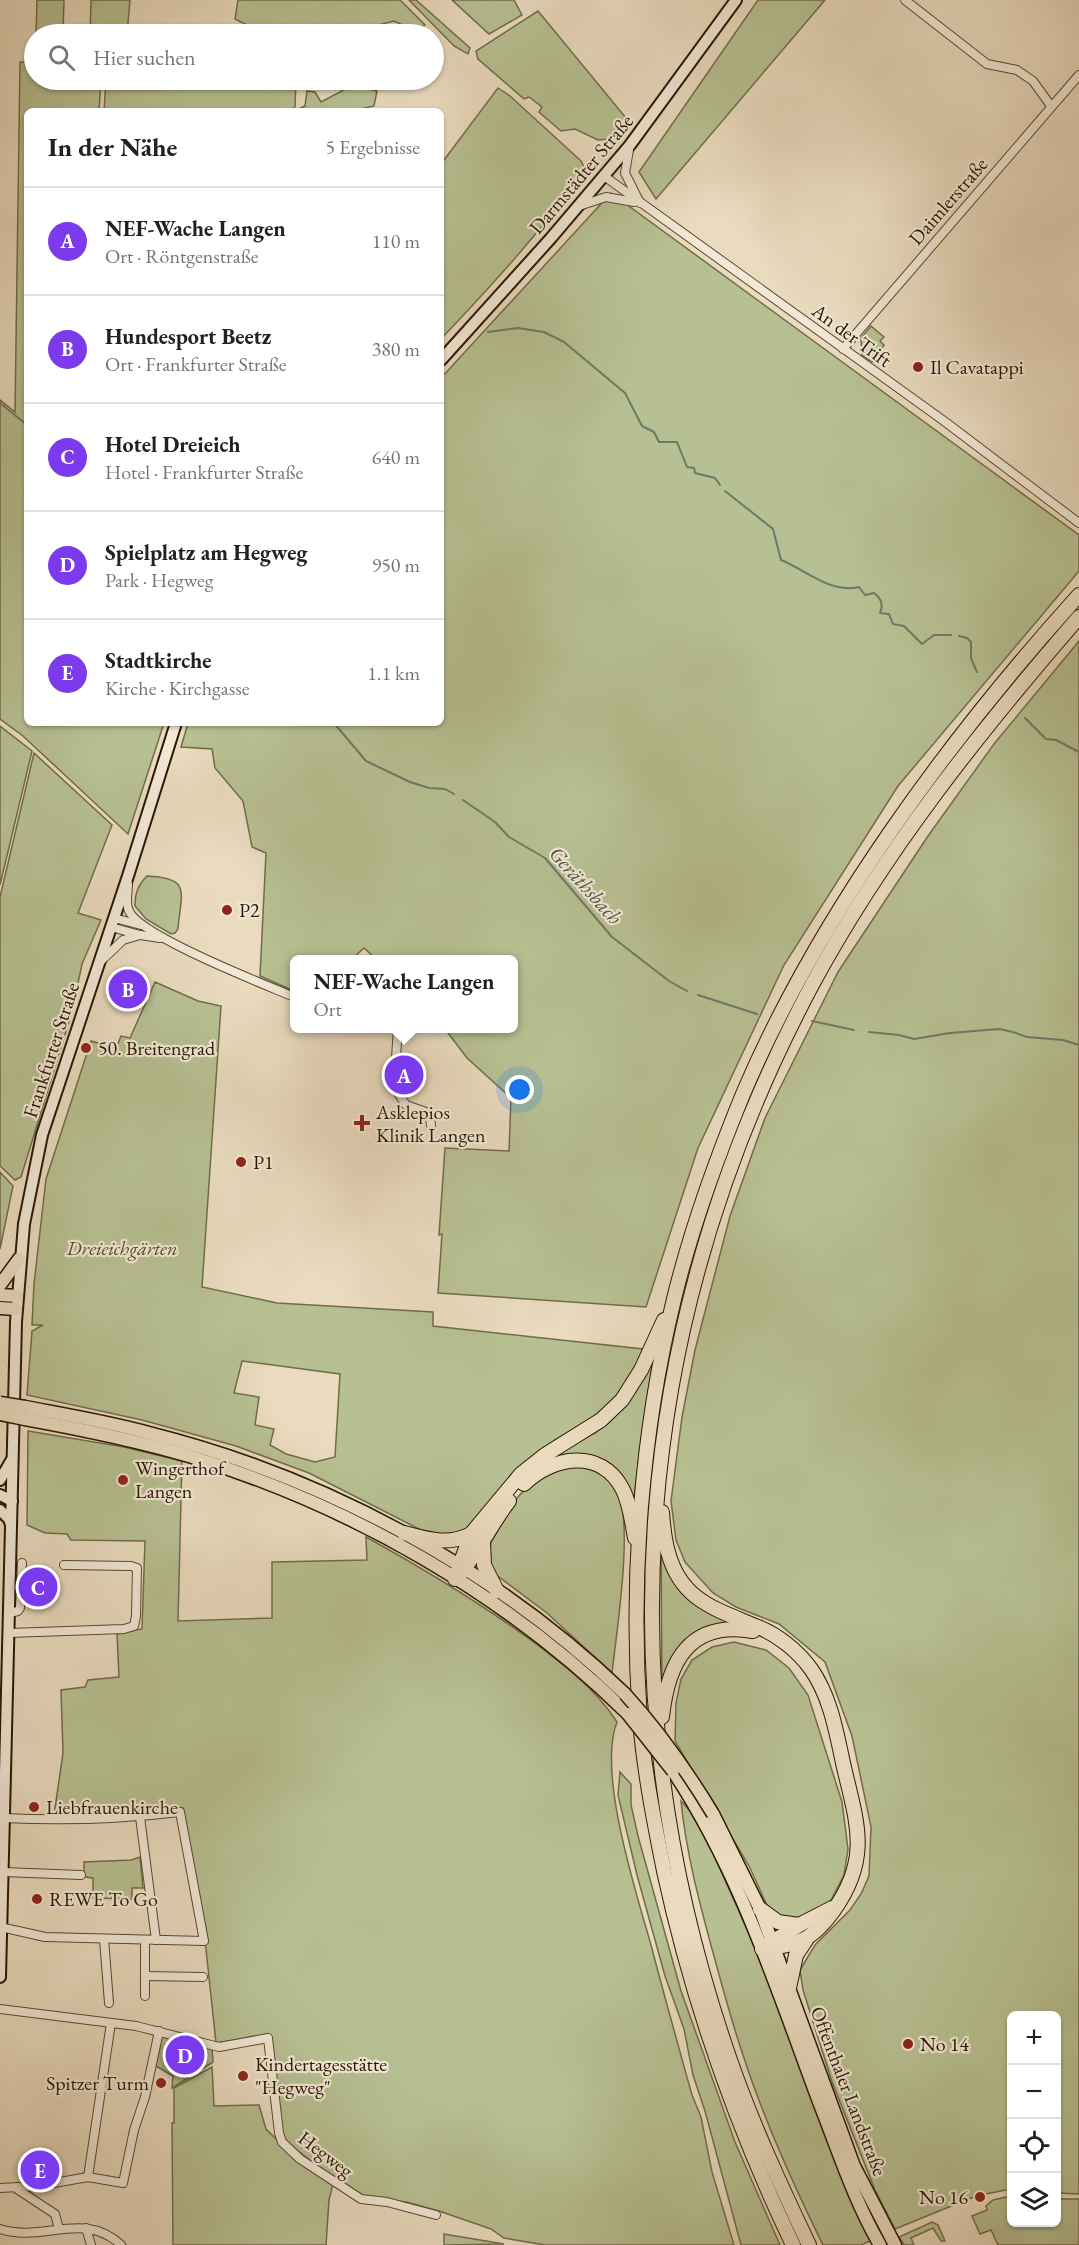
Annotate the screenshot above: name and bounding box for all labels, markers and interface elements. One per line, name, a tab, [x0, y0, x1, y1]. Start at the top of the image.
search box	[24, 24, 444, 90]
icon: search	[45, 41, 78, 74]
text: Hier suchen	[93, 43, 196, 72]
street label: Darmstädter Straße	[523, 108, 639, 239]
text: In der Nähe	[48, 130, 177, 164]
text: 5 Ergebnisse	[325, 134, 420, 160]
street label: Daimlerstraße	[903, 152, 993, 250]
text: NEF-Wache Langen	[105, 214, 286, 243]
text: A	[60, 228, 75, 254]
text: 110 m	[372, 228, 420, 254]
text: Ort · Röntgenstraße	[105, 243, 259, 269]
street label: An der Trift	[806, 297, 898, 373]
text: Hundesport Beetz	[105, 322, 271, 351]
text: B	[61, 336, 74, 362]
text: 380 m	[372, 336, 420, 362]
text: Ort · Frankfurter Straße	[105, 351, 287, 377]
place label: Il Cavatappi	[930, 354, 1024, 380]
marker: Il Cavatappi	[911, 360, 925, 374]
text: Hotel Dreieich	[105, 430, 241, 459]
text: C	[60, 444, 75, 470]
text: 640 m	[372, 444, 420, 470]
text: Hotel · Frankfurter Straße	[105, 459, 303, 485]
text: Spielplatz am Hegweg	[105, 538, 307, 567]
text: D	[60, 552, 75, 578]
text: 950 m	[372, 552, 420, 578]
text: Park · Hegweg	[105, 567, 213, 593]
text: Stadtkirche	[105, 646, 211, 675]
text: E	[62, 660, 73, 686]
text: 1.1 km	[367, 660, 420, 686]
text: Kirche · Kirchgasse	[105, 675, 249, 701]
water label: Geräthsbach	[544, 840, 628, 930]
place label: P2	[239, 897, 260, 923]
marker: P2	[220, 903, 234, 917]
popup	[290, 955, 518, 1033]
pin: B	[108, 966, 148, 1012]
text: NEF-Wache Langen	[314, 967, 494, 996]
street label: Frankfurter Straße	[17, 979, 85, 1121]
text: Ort	[314, 996, 342, 1022]
place label: 50. Breitengrad	[98, 1035, 216, 1061]
marker: 50. Breitengrad	[79, 1041, 93, 1055]
pin: A	[384, 1052, 424, 1098]
your location	[505, 1075, 534, 1104]
place label: Asklepios Klinik Langen	[375, 1099, 486, 1148]
marker: Asklepios Klinik Langen	[353, 1114, 371, 1132]
place label: P1	[253, 1149, 274, 1175]
marker: P1	[234, 1155, 248, 1169]
park label: Dreieichgärten	[66, 1235, 177, 1261]
place label: Wingerthof Langen	[135, 1455, 227, 1504]
marker: Wingerthof Langen	[116, 1473, 130, 1487]
pin: C	[18, 1564, 57, 1610]
place label: Liebfrauenkirche	[46, 1794, 178, 1820]
marker: Liebfrauenkirche	[27, 1800, 41, 1814]
place label: REWE To Go	[49, 1886, 158, 1912]
marker: REWE To Go	[30, 1892, 44, 1906]
street label: Offenthaler Landstraße	[805, 2003, 893, 2180]
map controls	[1007, 2011, 1061, 2227]
button: +	[1007, 2011, 1061, 2065]
place label: No 14	[920, 2031, 969, 2057]
pin: D	[166, 2032, 204, 2078]
marker: No 14	[901, 2037, 915, 2051]
place label: Kindertagesstätte "Hegweg"	[255, 2051, 387, 2100]
button: −	[1007, 2065, 1061, 2119]
marker: Kindertagesstätte "Hegweg"	[236, 2069, 250, 2083]
place label: Spitzer Turm	[46, 2070, 149, 2096]
marker: Spitzer Turm	[154, 2076, 168, 2090]
button: locate	[1007, 2119, 1061, 2173]
street label: Hegweg	[293, 2125, 359, 2183]
pin: E	[20, 2148, 60, 2192]
button: layers	[1007, 2173, 1061, 2227]
place label: No 16	[919, 2184, 968, 2210]
marker: No 16	[973, 2190, 987, 2204]

